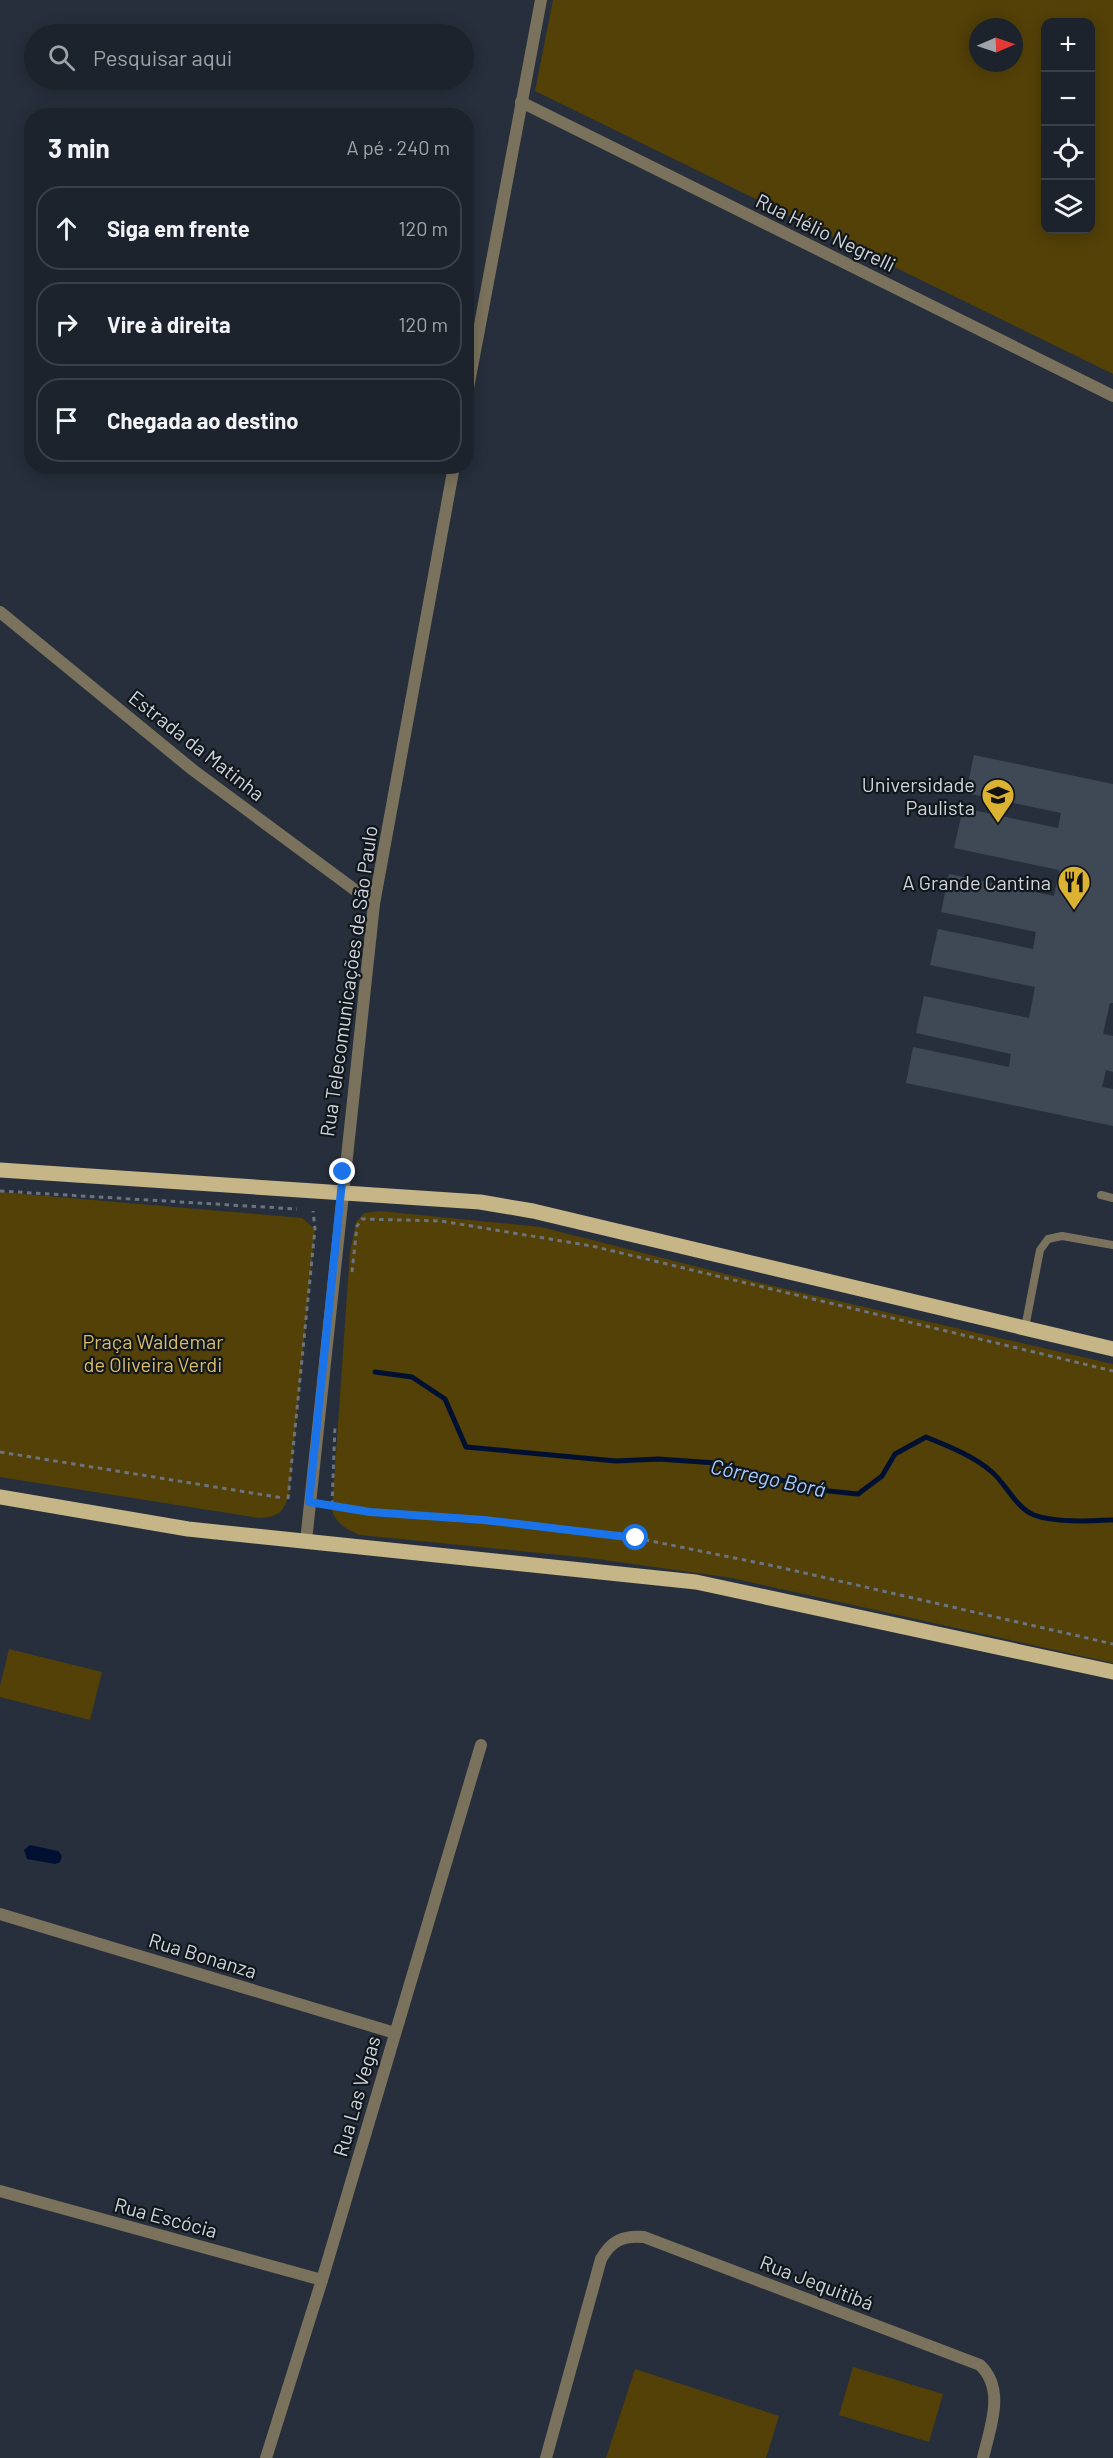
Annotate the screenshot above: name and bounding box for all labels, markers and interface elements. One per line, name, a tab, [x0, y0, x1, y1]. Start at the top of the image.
north arrow	[969, 18, 1023, 72]
map controls	[1041, 18, 1095, 234]
button: +	[1041, 18, 1095, 72]
search box	[24, 24, 474, 90]
icon: search	[45, 41, 78, 74]
text: Pesquisar aqui	[93, 44, 232, 70]
button: −	[1041, 72, 1095, 126]
button: locate	[1041, 126, 1095, 180]
text: 3 min	[48, 132, 110, 163]
text: A pé · 240 m	[347, 135, 450, 159]
button: layers	[1041, 180, 1095, 234]
street label: Rua Hélio Negrelli	[752, 188, 900, 276]
icon: ahead	[50, 212, 83, 245]
text: Siga em frente	[107, 215, 250, 241]
text: 120 m	[398, 216, 448, 240]
icon: right	[50, 308, 83, 341]
text: Vire à direita	[107, 311, 231, 337]
text: 120 m	[398, 312, 448, 336]
icon: arrive	[50, 404, 83, 437]
text: Chegada ao destino	[107, 407, 298, 433]
street label: Estrada da Matinha	[124, 685, 270, 805]
place label: Universidade Paulista	[862, 772, 975, 819]
school or university icon: Universidade Paulista	[980, 777, 1016, 824]
street label: Rua Telecomunicações de São Paulo	[314, 824, 382, 1138]
restaurant icon: A Grande Cantina	[1056, 864, 1092, 911]
place label: A Grande Cantina	[903, 870, 1051, 894]
route end	[329, 1158, 355, 1184]
park label: Praça Waldemar de Oliveira Verdi	[83, 1329, 223, 1376]
water label: Córrego Borá	[708, 1453, 828, 1501]
route start	[622, 1524, 648, 1550]
street label: Rua Bonanza	[146, 1927, 260, 1983]
street label: Rua Las Vegas	[327, 2033, 385, 2159]
street label: Rua Escócia	[112, 2192, 220, 2242]
street label: Rua Jequitibá	[757, 2249, 877, 2315]

